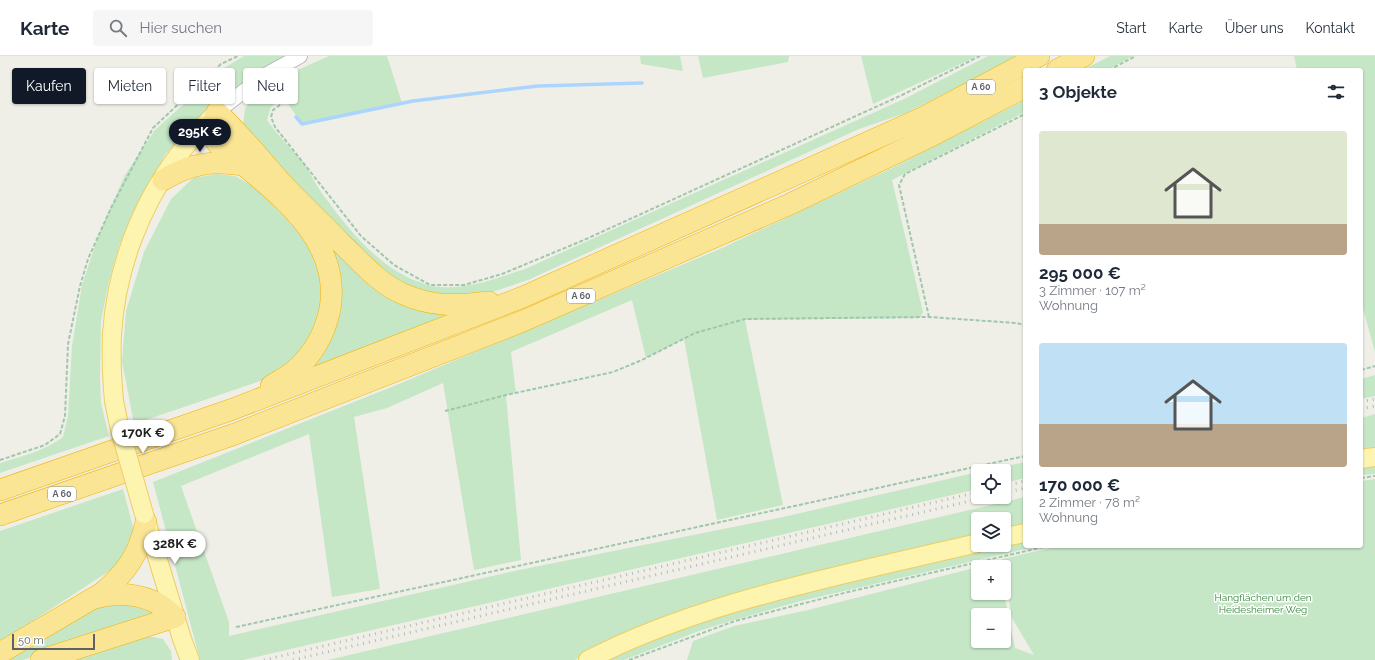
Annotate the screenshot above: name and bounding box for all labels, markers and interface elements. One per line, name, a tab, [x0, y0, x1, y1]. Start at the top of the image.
search box	[93, 10, 373, 46]
text: Karte	[20, 17, 69, 39]
icon: search	[107, 17, 129, 39]
text: Hier suchen	[139, 19, 222, 37]
text: Start	[1116, 20, 1146, 36]
text: Karte	[1168, 20, 1203, 36]
text: Über uns	[1225, 20, 1284, 36]
text: Kontakt	[1306, 20, 1355, 36]
chip: Kaufen	[12, 68, 86, 104]
chip: Mieten	[94, 68, 166, 104]
chip: Filter	[174, 68, 235, 104]
chip: Neu	[243, 68, 298, 104]
road number: A 60	[967, 80, 995, 94]
icon: filters	[1325, 81, 1347, 103]
text: 3 Objekte	[1039, 82, 1117, 102]
pin: 295K €	[167, 119, 233, 153]
text: 295K €	[178, 124, 222, 139]
icon: home	[1157, 157, 1229, 229]
text: 295 000 €	[1039, 263, 1121, 283]
text: 3 Zimmer · 107 m²	[1039, 283, 1146, 298]
road number: A 60	[567, 289, 595, 303]
text: Wohnung	[1039, 298, 1098, 313]
icon: home	[1157, 369, 1229, 441]
pin: 170K €	[110, 420, 176, 454]
text: 170K €	[121, 425, 165, 440]
map controls	[971, 464, 1011, 648]
button: locate	[971, 464, 1011, 504]
text: 170 000 €	[1039, 475, 1120, 495]
road number: A 60	[48, 487, 76, 501]
text: 2 Zimmer · 78 m²	[1039, 495, 1140, 510]
text: Wohnung	[1039, 510, 1098, 525]
button: layers	[971, 512, 1011, 552]
pin: 328K €	[142, 531, 208, 565]
text: 328K €	[153, 536, 197, 551]
button: +	[971, 560, 1011, 600]
park label: Hangflächen um den Heidesheimer Weg	[1214, 592, 1312, 615]
button: −	[971, 608, 1011, 648]
scale bar	[12, 632, 95, 651]
text: 50 m	[18, 634, 44, 647]

